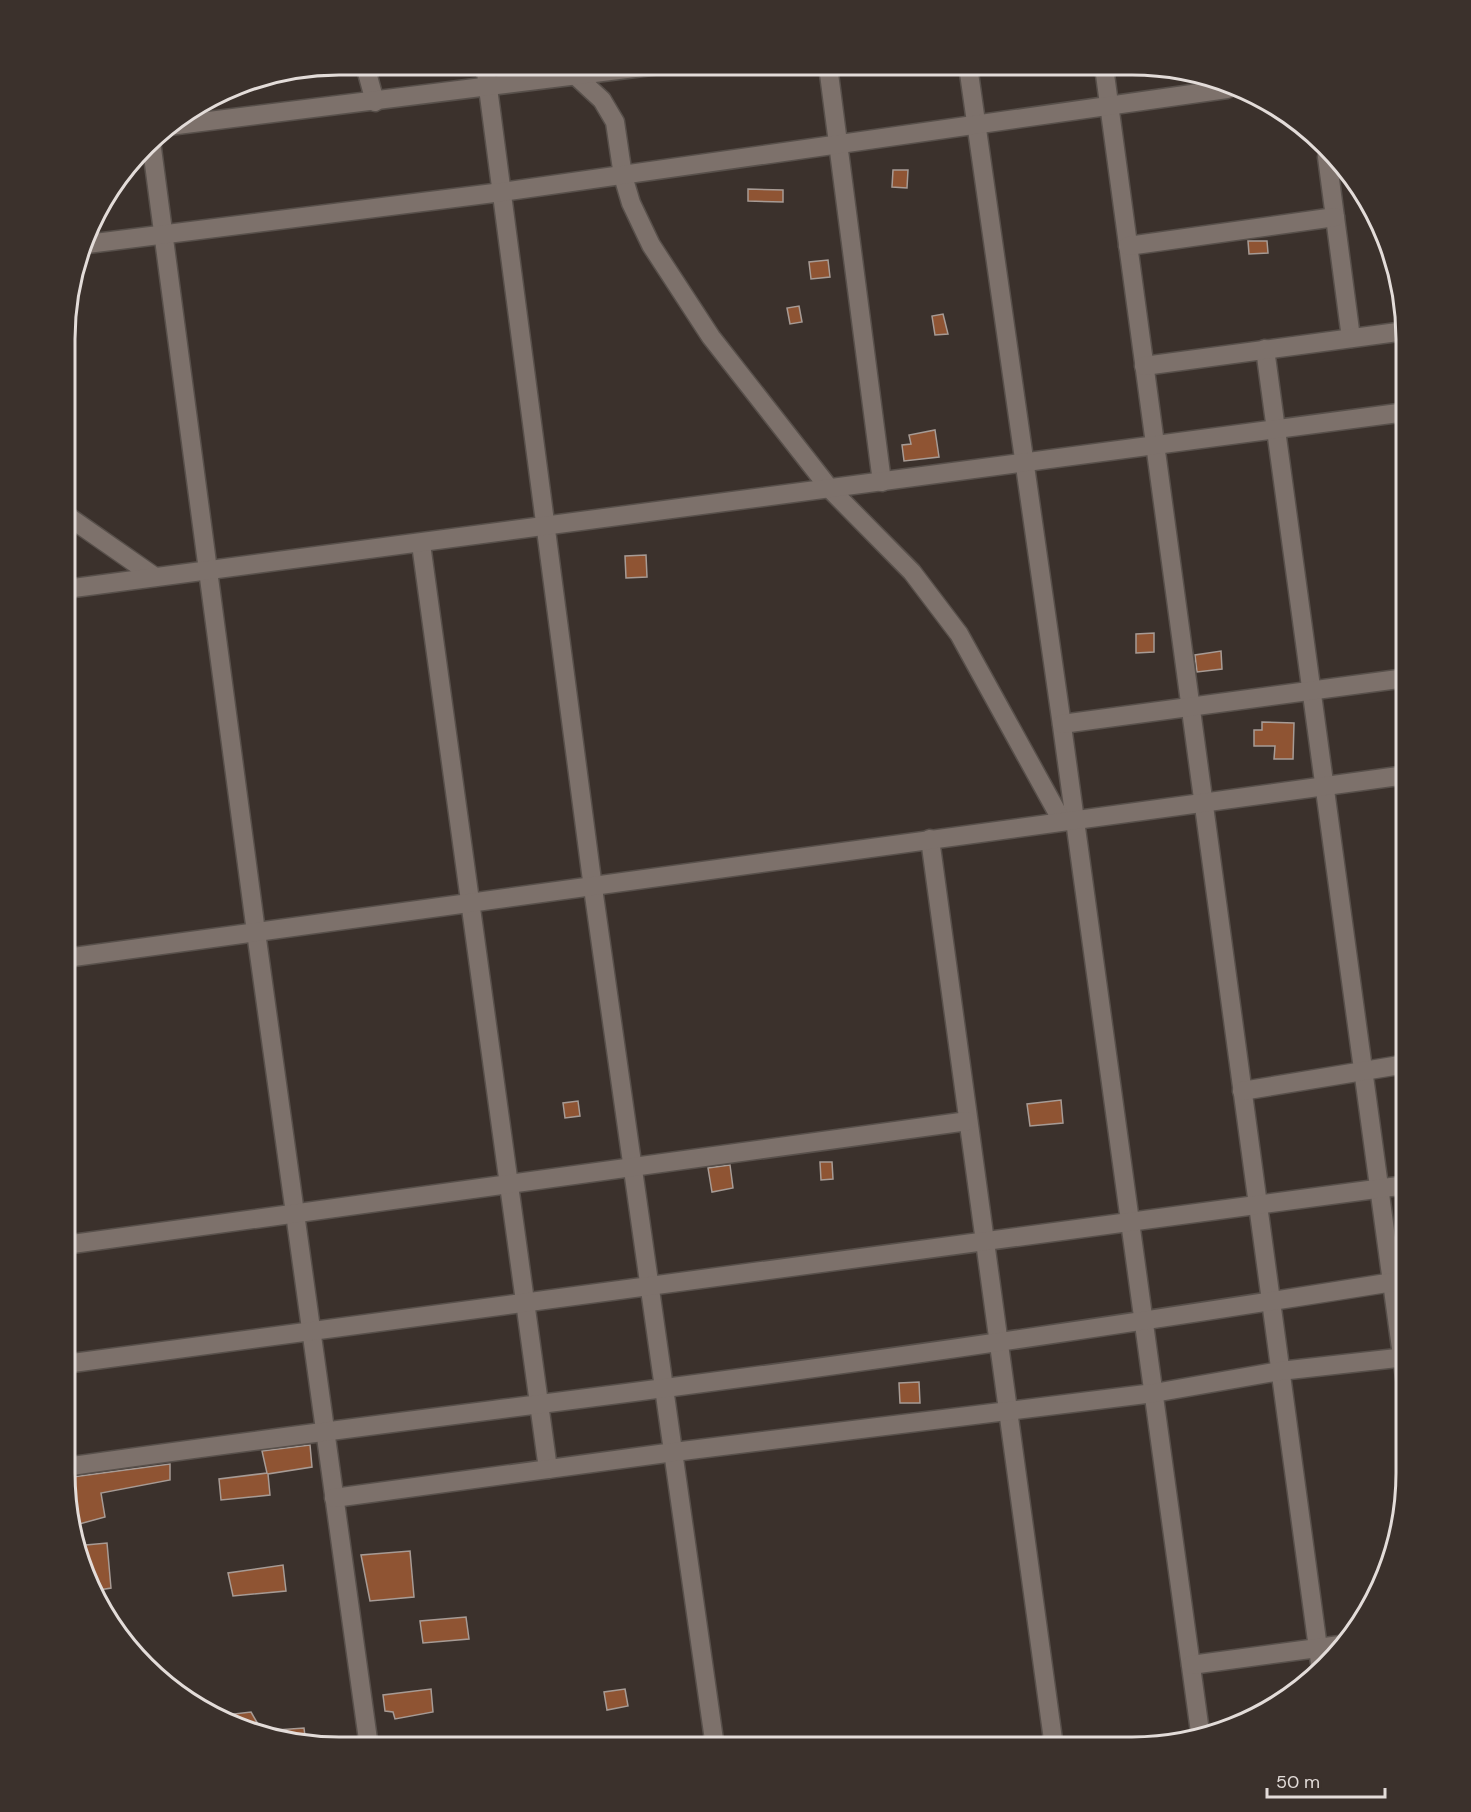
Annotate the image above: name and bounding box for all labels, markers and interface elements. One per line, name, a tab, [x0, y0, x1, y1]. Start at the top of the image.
scale bar	[1267, 1761, 1386, 1799]
text: 50 m	[1276, 1770, 1320, 1794]

